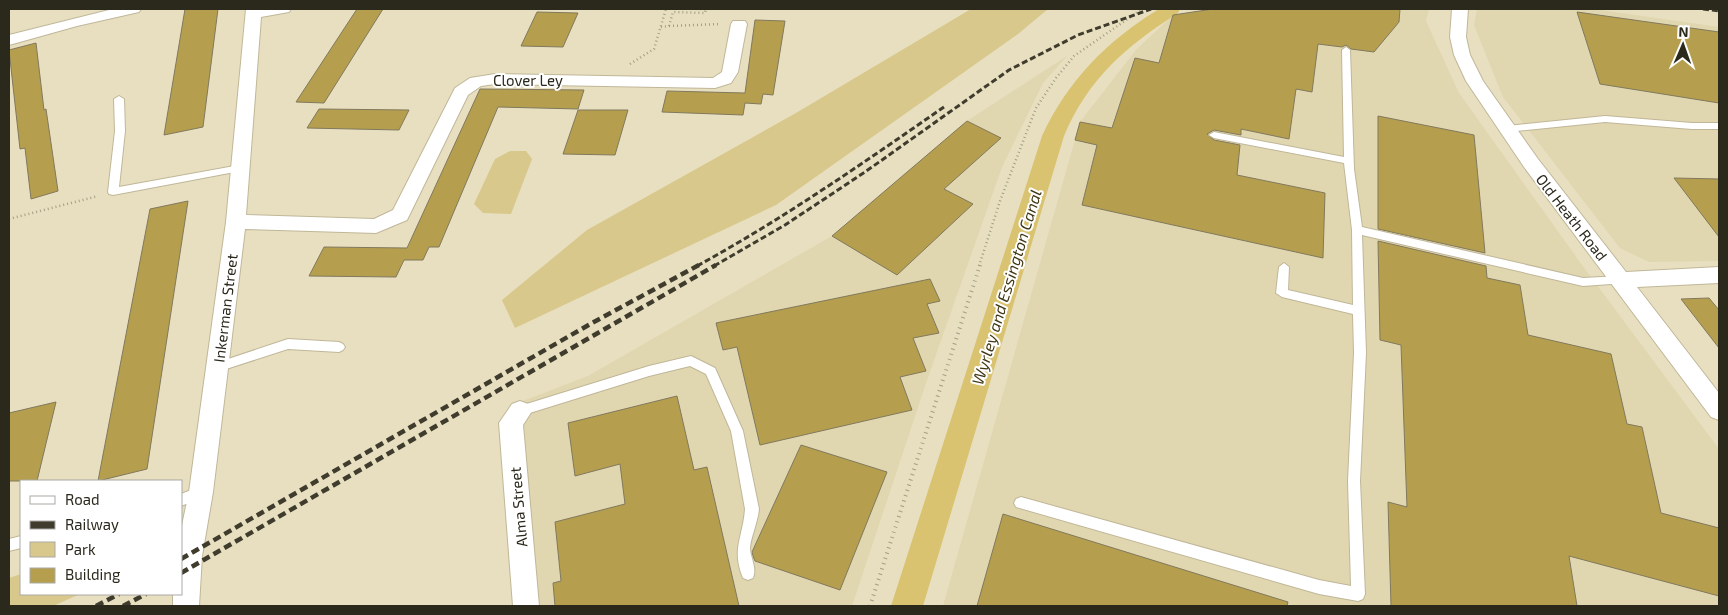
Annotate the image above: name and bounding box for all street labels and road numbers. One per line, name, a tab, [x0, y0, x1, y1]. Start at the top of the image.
street label: Clover Ley	[493, 71, 563, 89]
street label: Old Heath Road	[1533, 170, 1611, 264]
street label: Inkerman Street	[209, 252, 241, 363]
street label: Alma Street	[506, 466, 530, 548]

